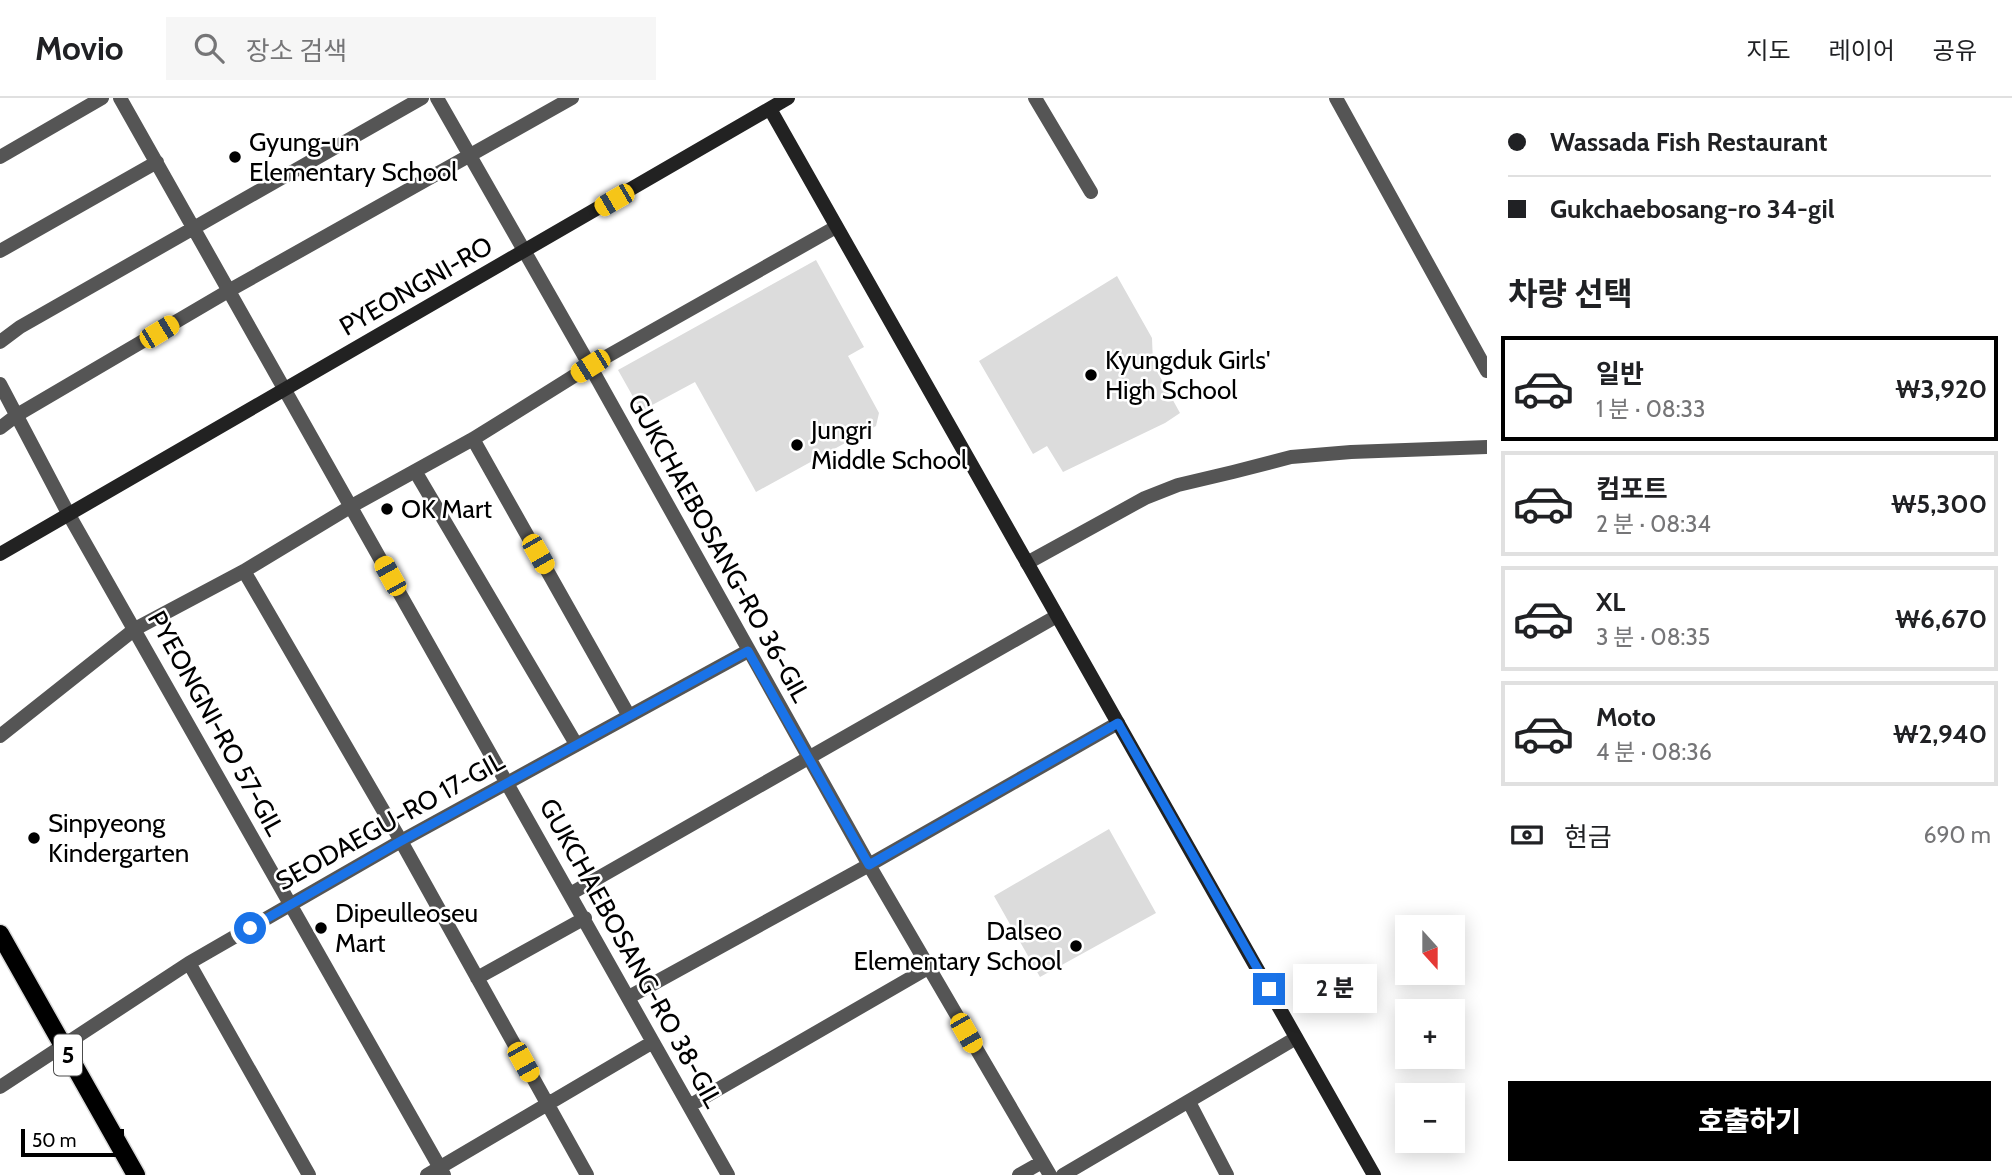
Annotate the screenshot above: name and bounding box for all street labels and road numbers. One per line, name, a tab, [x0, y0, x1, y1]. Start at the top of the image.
street label: PYEONGNI-RO	[334, 229, 498, 343]
street label: GUKCHAEBOSANG-RO 36-GIL	[621, 388, 817, 708]
street label: PYEONGNI-RO 57-GIL	[141, 605, 291, 841]
street label: SEODAEGU-RO 17-GIL	[270, 745, 510, 897]
street label: GUKCHAEBOSANG-RO 38-GIL	[533, 793, 729, 1113]
road number: 5	[54, 1035, 82, 1076]

